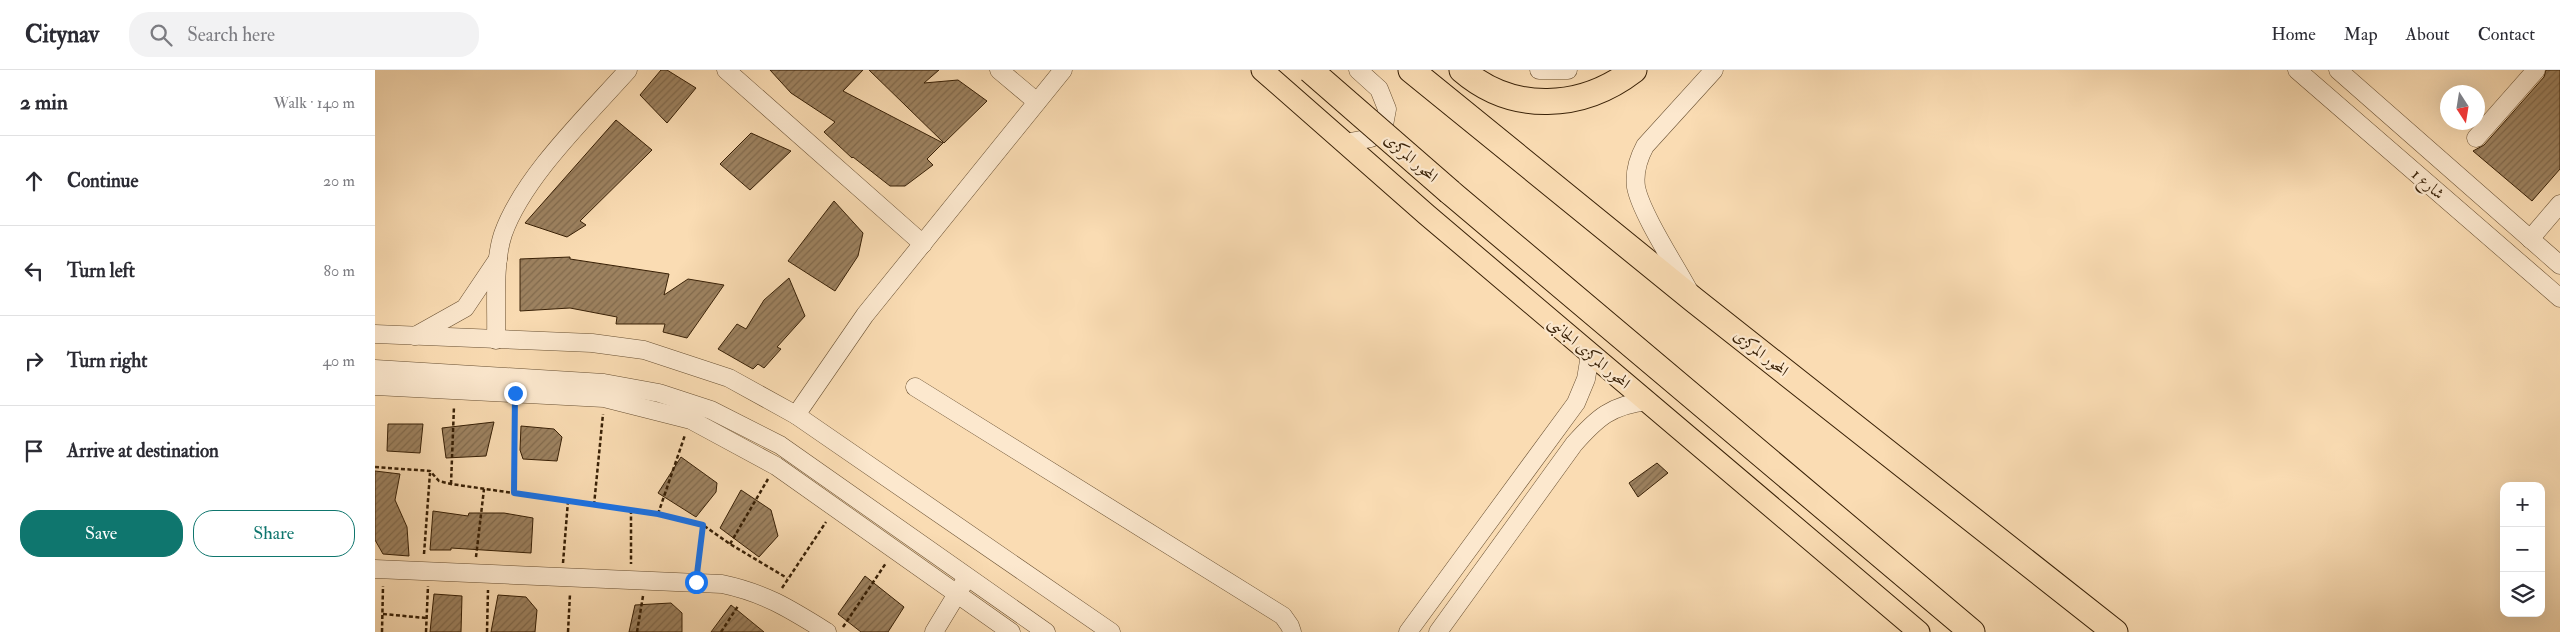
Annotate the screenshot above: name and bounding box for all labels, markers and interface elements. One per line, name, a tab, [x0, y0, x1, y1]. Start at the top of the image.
search box	[129, 12, 479, 57]
text: Citynav	[25, 19, 99, 50]
icon: search	[147, 21, 175, 49]
text: Search here	[187, 23, 275, 47]
text: Home	[2271, 23, 2316, 46]
text: Map	[2344, 23, 2378, 46]
text: About	[2406, 23, 2450, 46]
text: Contact	[2478, 23, 2535, 46]
north arrow	[2440, 85, 2485, 130]
text: 2 min	[20, 89, 68, 116]
text: Walk · 140 m	[274, 93, 355, 113]
street label: المحور المركزى	[1380, 129, 1442, 187]
street label: شارع 1	[2406, 164, 2448, 206]
icon: ahead	[20, 167, 48, 195]
text: Continue	[67, 169, 138, 193]
text: 20 m	[323, 171, 355, 191]
icon: left	[20, 257, 48, 285]
text: Turn left	[67, 259, 135, 283]
text: 80 m	[324, 261, 355, 281]
street label: المحور المركزى الجانبى	[1542, 313, 1634, 395]
street label: المحور المركزى	[1729, 325, 1793, 381]
icon: right	[20, 347, 48, 375]
text: Turn right	[67, 349, 147, 373]
text: 40 m	[322, 351, 355, 371]
route end	[504, 382, 527, 405]
icon: arrive	[20, 437, 48, 465]
text: Arrive at destination	[67, 439, 219, 463]
map controls	[2500, 482, 2545, 617]
button: +	[2500, 482, 2545, 527]
button: Save	[20, 510, 183, 557]
button: Share	[193, 510, 355, 557]
button: −	[2500, 527, 2545, 572]
route start	[685, 571, 708, 594]
button: layers	[2500, 572, 2545, 617]

